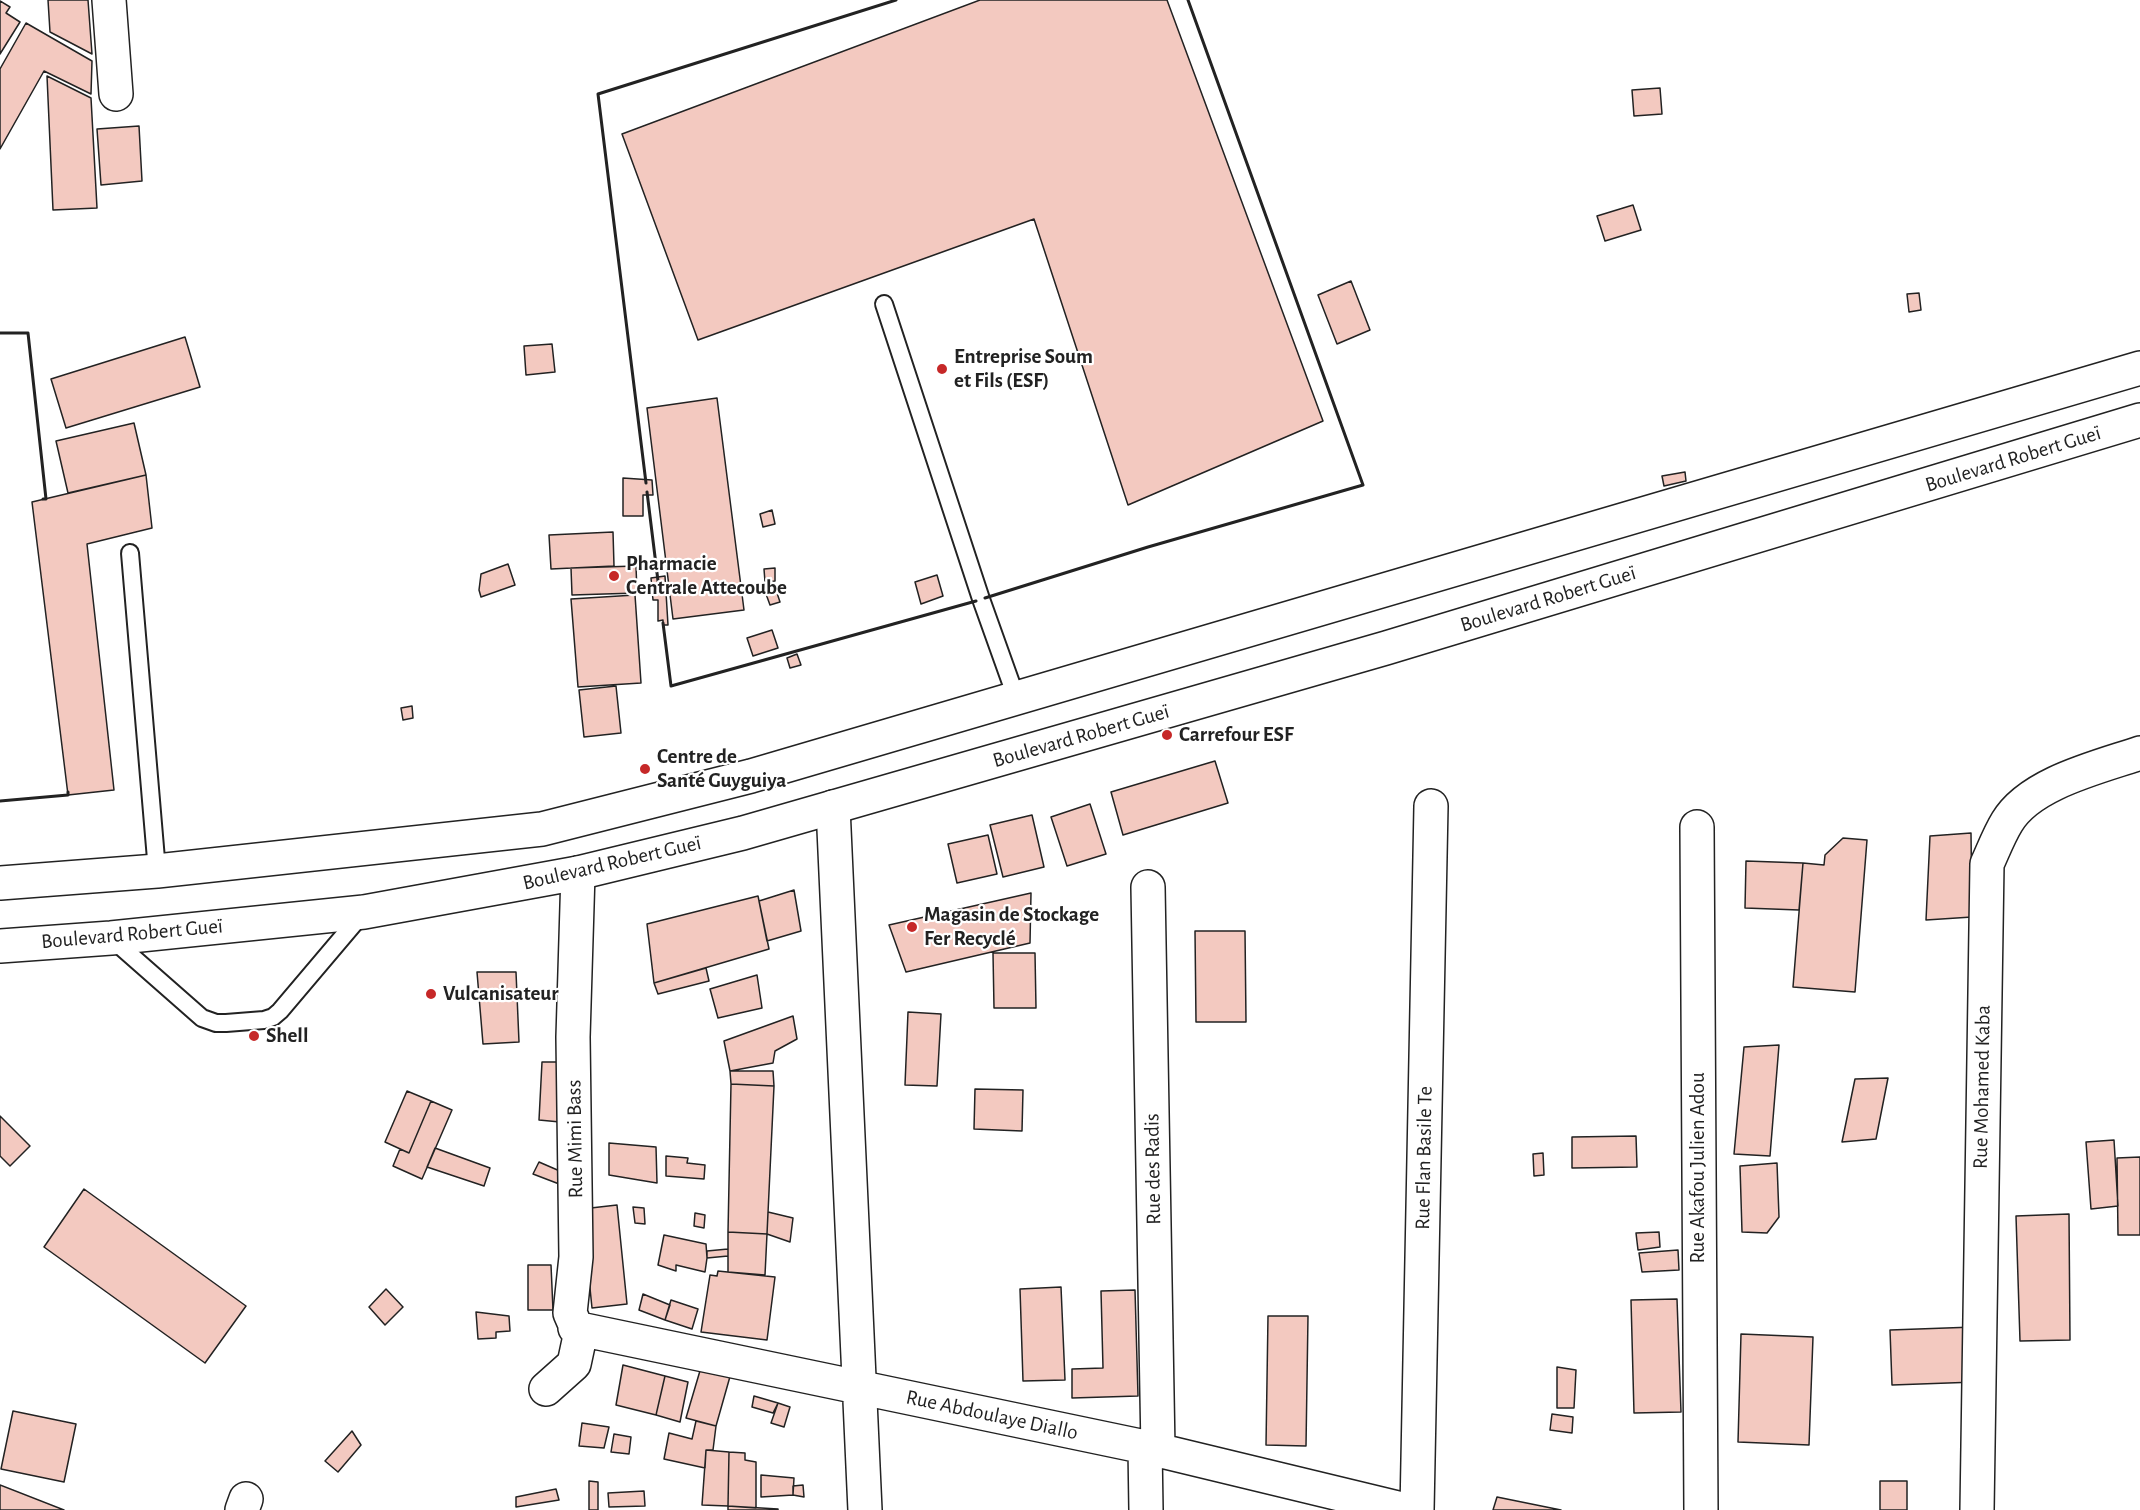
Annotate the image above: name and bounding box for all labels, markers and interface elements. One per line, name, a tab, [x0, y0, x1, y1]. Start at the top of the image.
place label: Entreprise Soum et Fils (ESF)	[954, 344, 1093, 394]
marker: Entreprise Soum et Fils (ESF)	[935, 362, 949, 376]
street label: Boulevard Robert Gueï	[1922, 420, 2104, 498]
place label: Pharmacie Centrale Attecoube	[626, 551, 787, 601]
street label: Boulevard Robert Gueï	[1457, 560, 1639, 638]
marker: Pharmacie Centrale Attecoube	[607, 569, 621, 583]
street label: Boulevard Robert Gueï	[990, 699, 1172, 773]
place label: Carrefour ESF	[1179, 722, 1293, 748]
marker: Carrefour ESF	[1160, 728, 1174, 742]
place label: Centre de Santé Guyguiya	[657, 744, 786, 794]
marker: Centre de Santé Guyguiya	[638, 762, 652, 776]
street label: Boulevard Robert Gueï	[520, 830, 704, 896]
place label: Magasin de Stockage Fer Recyclé	[924, 902, 1099, 952]
street label: Boulevard Robert Gueï	[40, 914, 224, 954]
marker: Magasin de Stockage Fer Recyclé	[905, 920, 919, 934]
place label: Vulcanisateur	[443, 981, 558, 1007]
marker: Vulcanisateur	[424, 987, 438, 1001]
street label: Rue Mohamed Kaba	[1968, 1005, 1996, 1169]
place label: Shell	[266, 1023, 308, 1049]
marker: Shell	[247, 1029, 261, 1043]
street label: Rue Akafou Julien Adou	[1685, 1072, 1711, 1264]
street label: Rue Mimi Bass	[561, 1079, 589, 1199]
street label: Rue Flan Basile Te	[1410, 1086, 1438, 1230]
street label: Rue des Radis	[1139, 1113, 1167, 1225]
street label: Rue Abdoulaye Diallo	[904, 1384, 1080, 1446]

